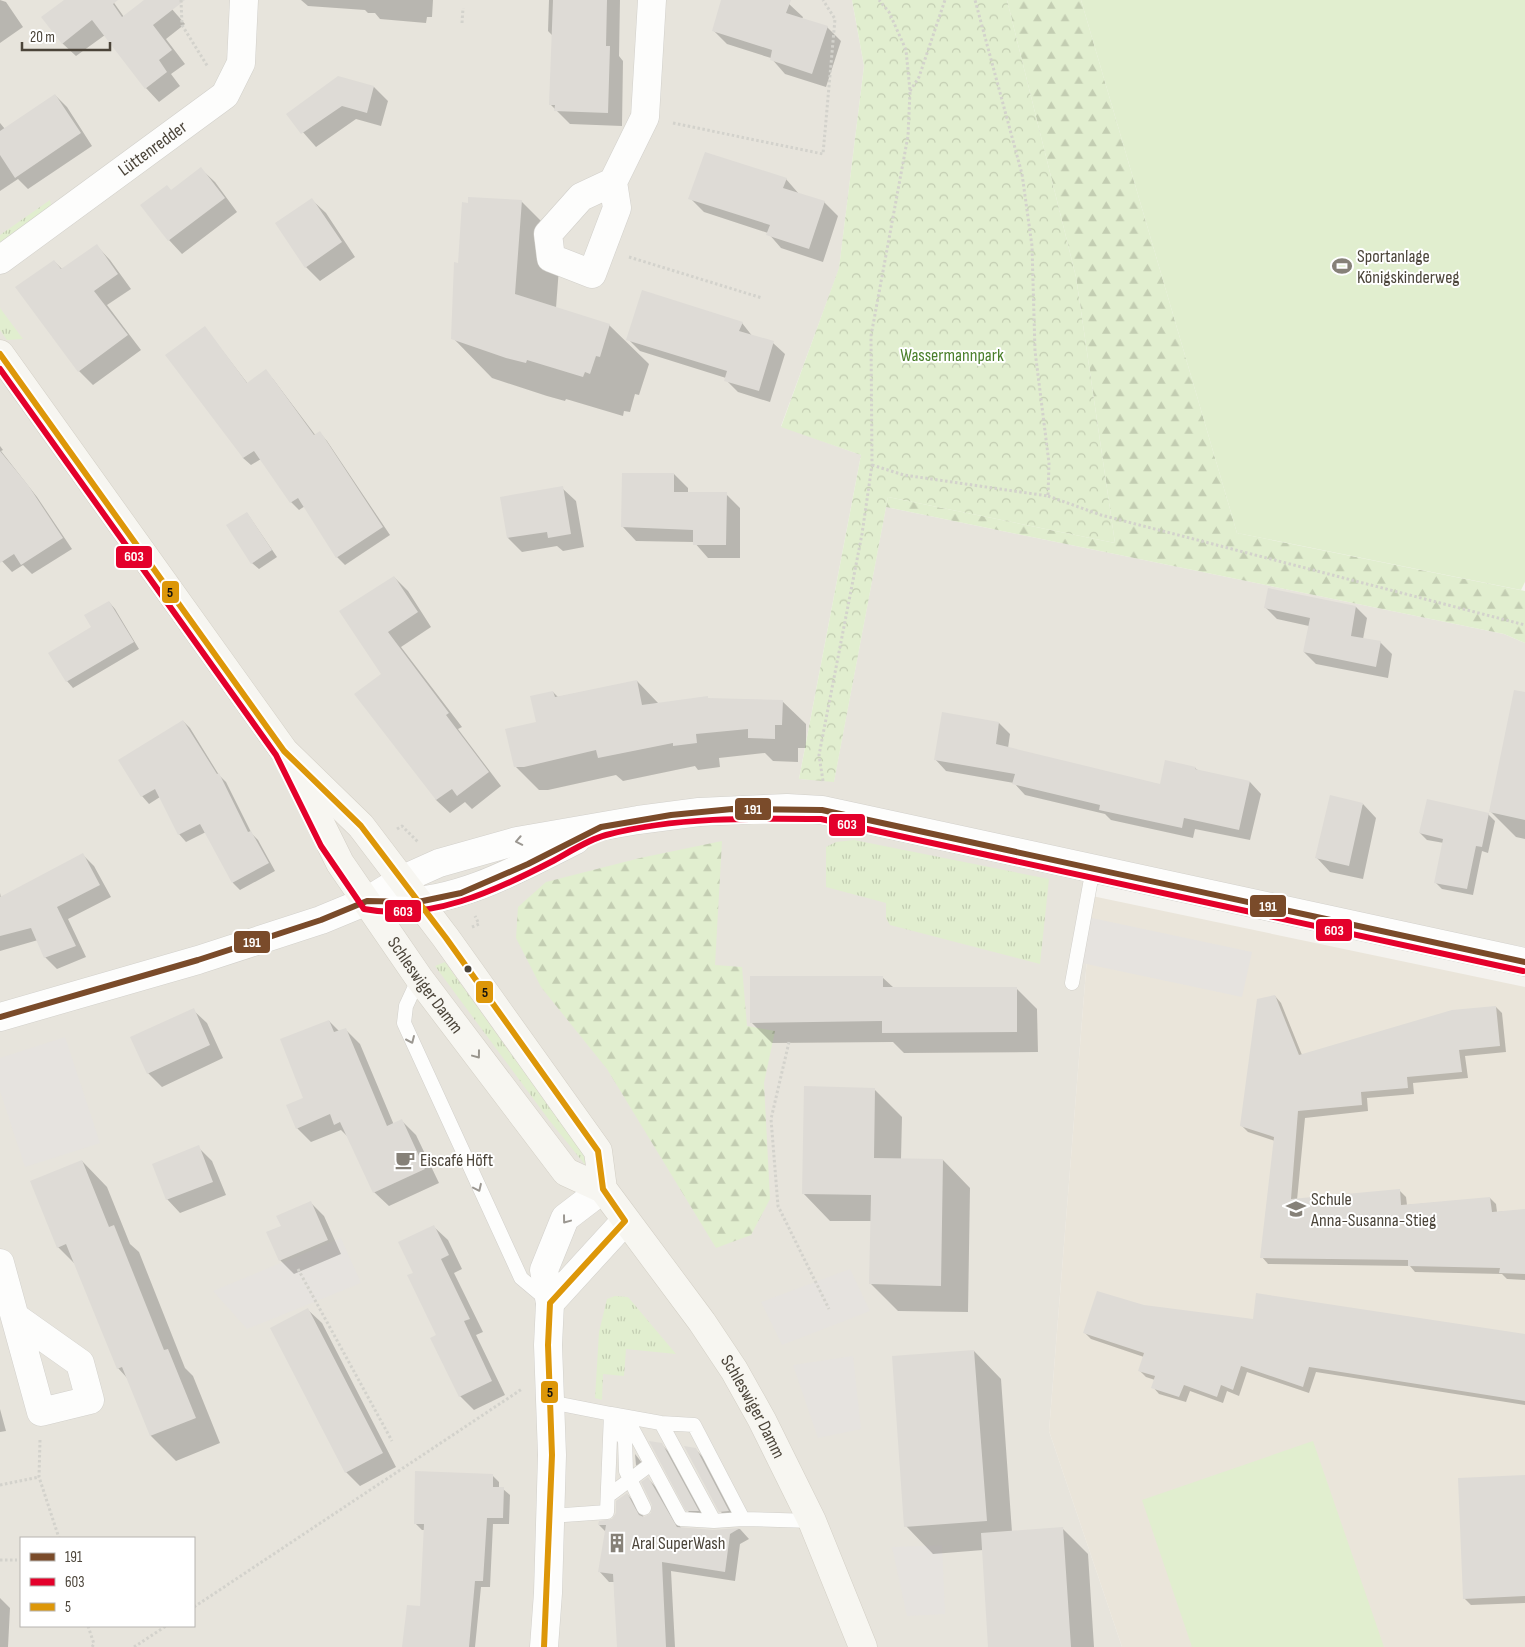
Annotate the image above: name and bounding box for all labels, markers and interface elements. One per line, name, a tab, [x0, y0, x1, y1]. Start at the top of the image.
scale bar	[22, 20, 110, 52]
text: 20 m	[30, 28, 55, 47]
street label: Lüttenredder	[114, 117, 191, 181]
place label: Sportanlage Königskinderweg	[1357, 246, 1460, 288]
sports icon: Sportanlage Königskinderweg	[1331, 255, 1353, 277]
park label: Wassermannpark	[900, 345, 1004, 366]
line badge: 603	[115, 545, 153, 569]
text: 603	[124, 548, 144, 565]
line badge: 5	[161, 580, 180, 604]
text: 5	[167, 584, 173, 601]
line badge: 191	[734, 797, 772, 821]
text: 191	[744, 801, 762, 818]
line badge: 603	[828, 813, 866, 837]
text: 603	[837, 816, 857, 833]
one-way arrow	[514, 836, 523, 846]
line badge: 191	[1249, 894, 1287, 918]
text: 191	[1259, 898, 1277, 915]
line badge: 603	[384, 899, 422, 923]
text: 603	[393, 903, 413, 920]
line badge: 603	[1315, 918, 1353, 942]
text: 603	[1324, 922, 1344, 939]
line badge: 191	[233, 930, 271, 954]
street label: Schleswiger Damm	[383, 933, 467, 1038]
text: 191	[243, 934, 261, 951]
unlabelled marker	[463, 964, 473, 974]
line badge: 5	[475, 980, 494, 1004]
text: 5	[482, 984, 488, 1001]
one-way arrow	[405, 1035, 416, 1044]
one-way arrow	[471, 1049, 479, 1058]
cafe icon: Eiscafé Höft	[394, 1149, 416, 1171]
place label: Eiscafé Höft	[420, 1150, 494, 1171]
one-way arrow	[472, 1183, 483, 1192]
place label: Schule Anna-Susanna-Stieg	[1310, 1189, 1436, 1231]
school or university icon: Schule Anna-Susanna-Stieg	[1285, 1198, 1307, 1220]
one-way arrow	[563, 1214, 572, 1224]
street label: Schleswiger Damm	[716, 1351, 789, 1462]
line badge: 5	[540, 1380, 559, 1404]
text: 5	[547, 1384, 553, 1401]
building icon: Aral SuperWash	[606, 1532, 628, 1554]
place label: Aral SuperWash	[631, 1533, 725, 1554]
legend	[20, 1537, 195, 1627]
text: 191	[65, 1548, 83, 1567]
text: 603	[65, 1573, 85, 1592]
text: 5	[65, 1598, 71, 1617]

